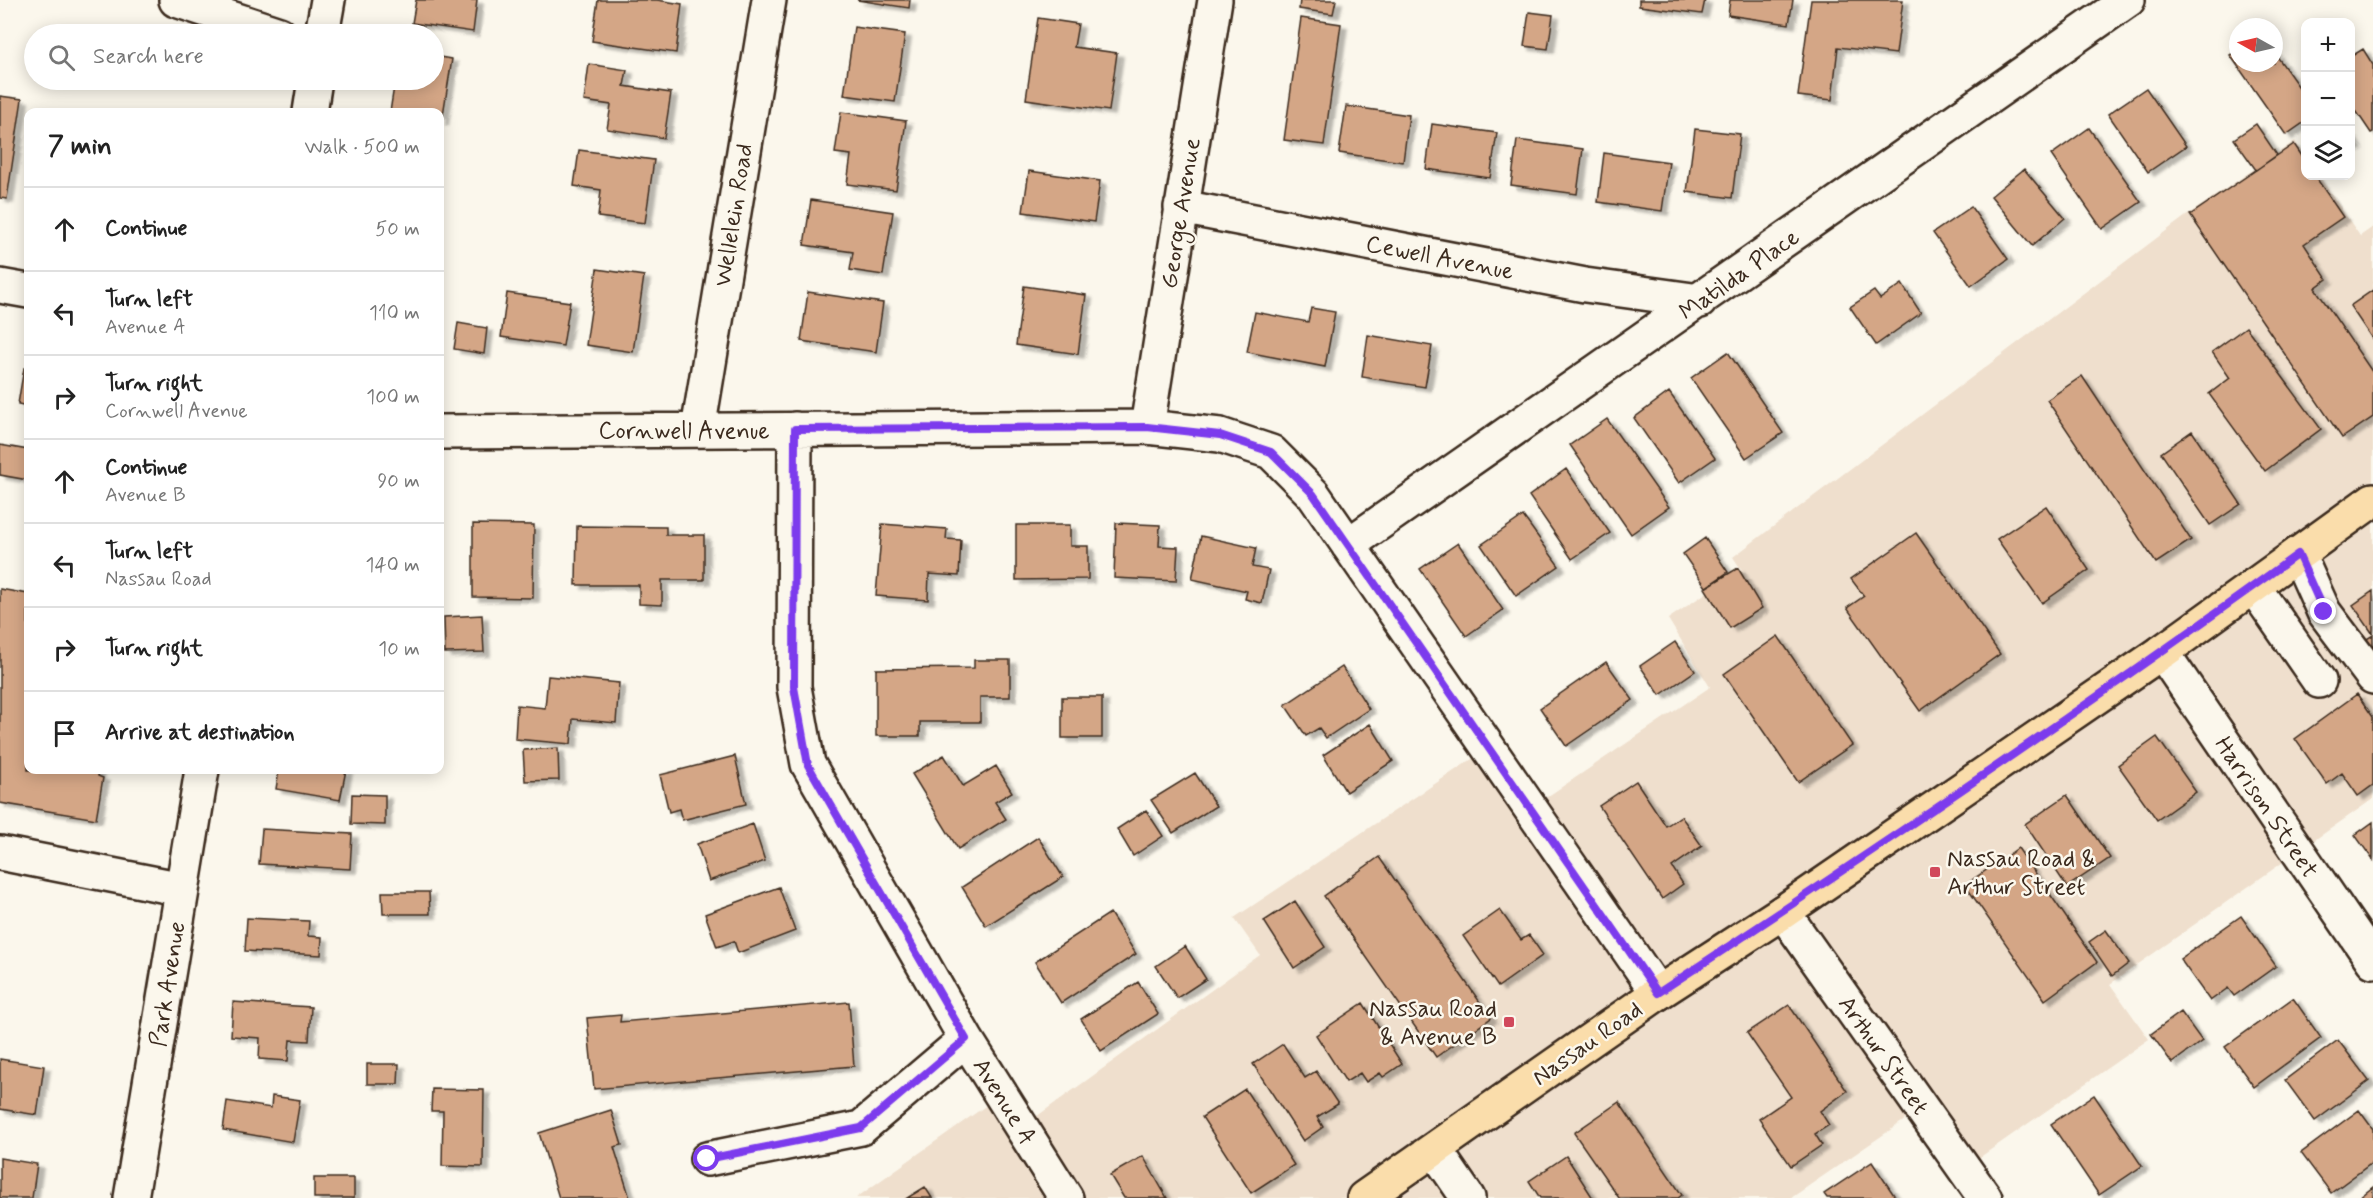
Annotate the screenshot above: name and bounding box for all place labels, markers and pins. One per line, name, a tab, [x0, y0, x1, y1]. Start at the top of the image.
place label: Nassau Road & Arthur Street	[1947, 844, 2095, 903]
marker: Nassau Road & Arthur Street	[1928, 865, 1942, 879]
place label: Nassau Road & Avenue B	[1369, 994, 1497, 1053]
marker: Nassau Road & Avenue B	[1502, 1015, 1516, 1029]

